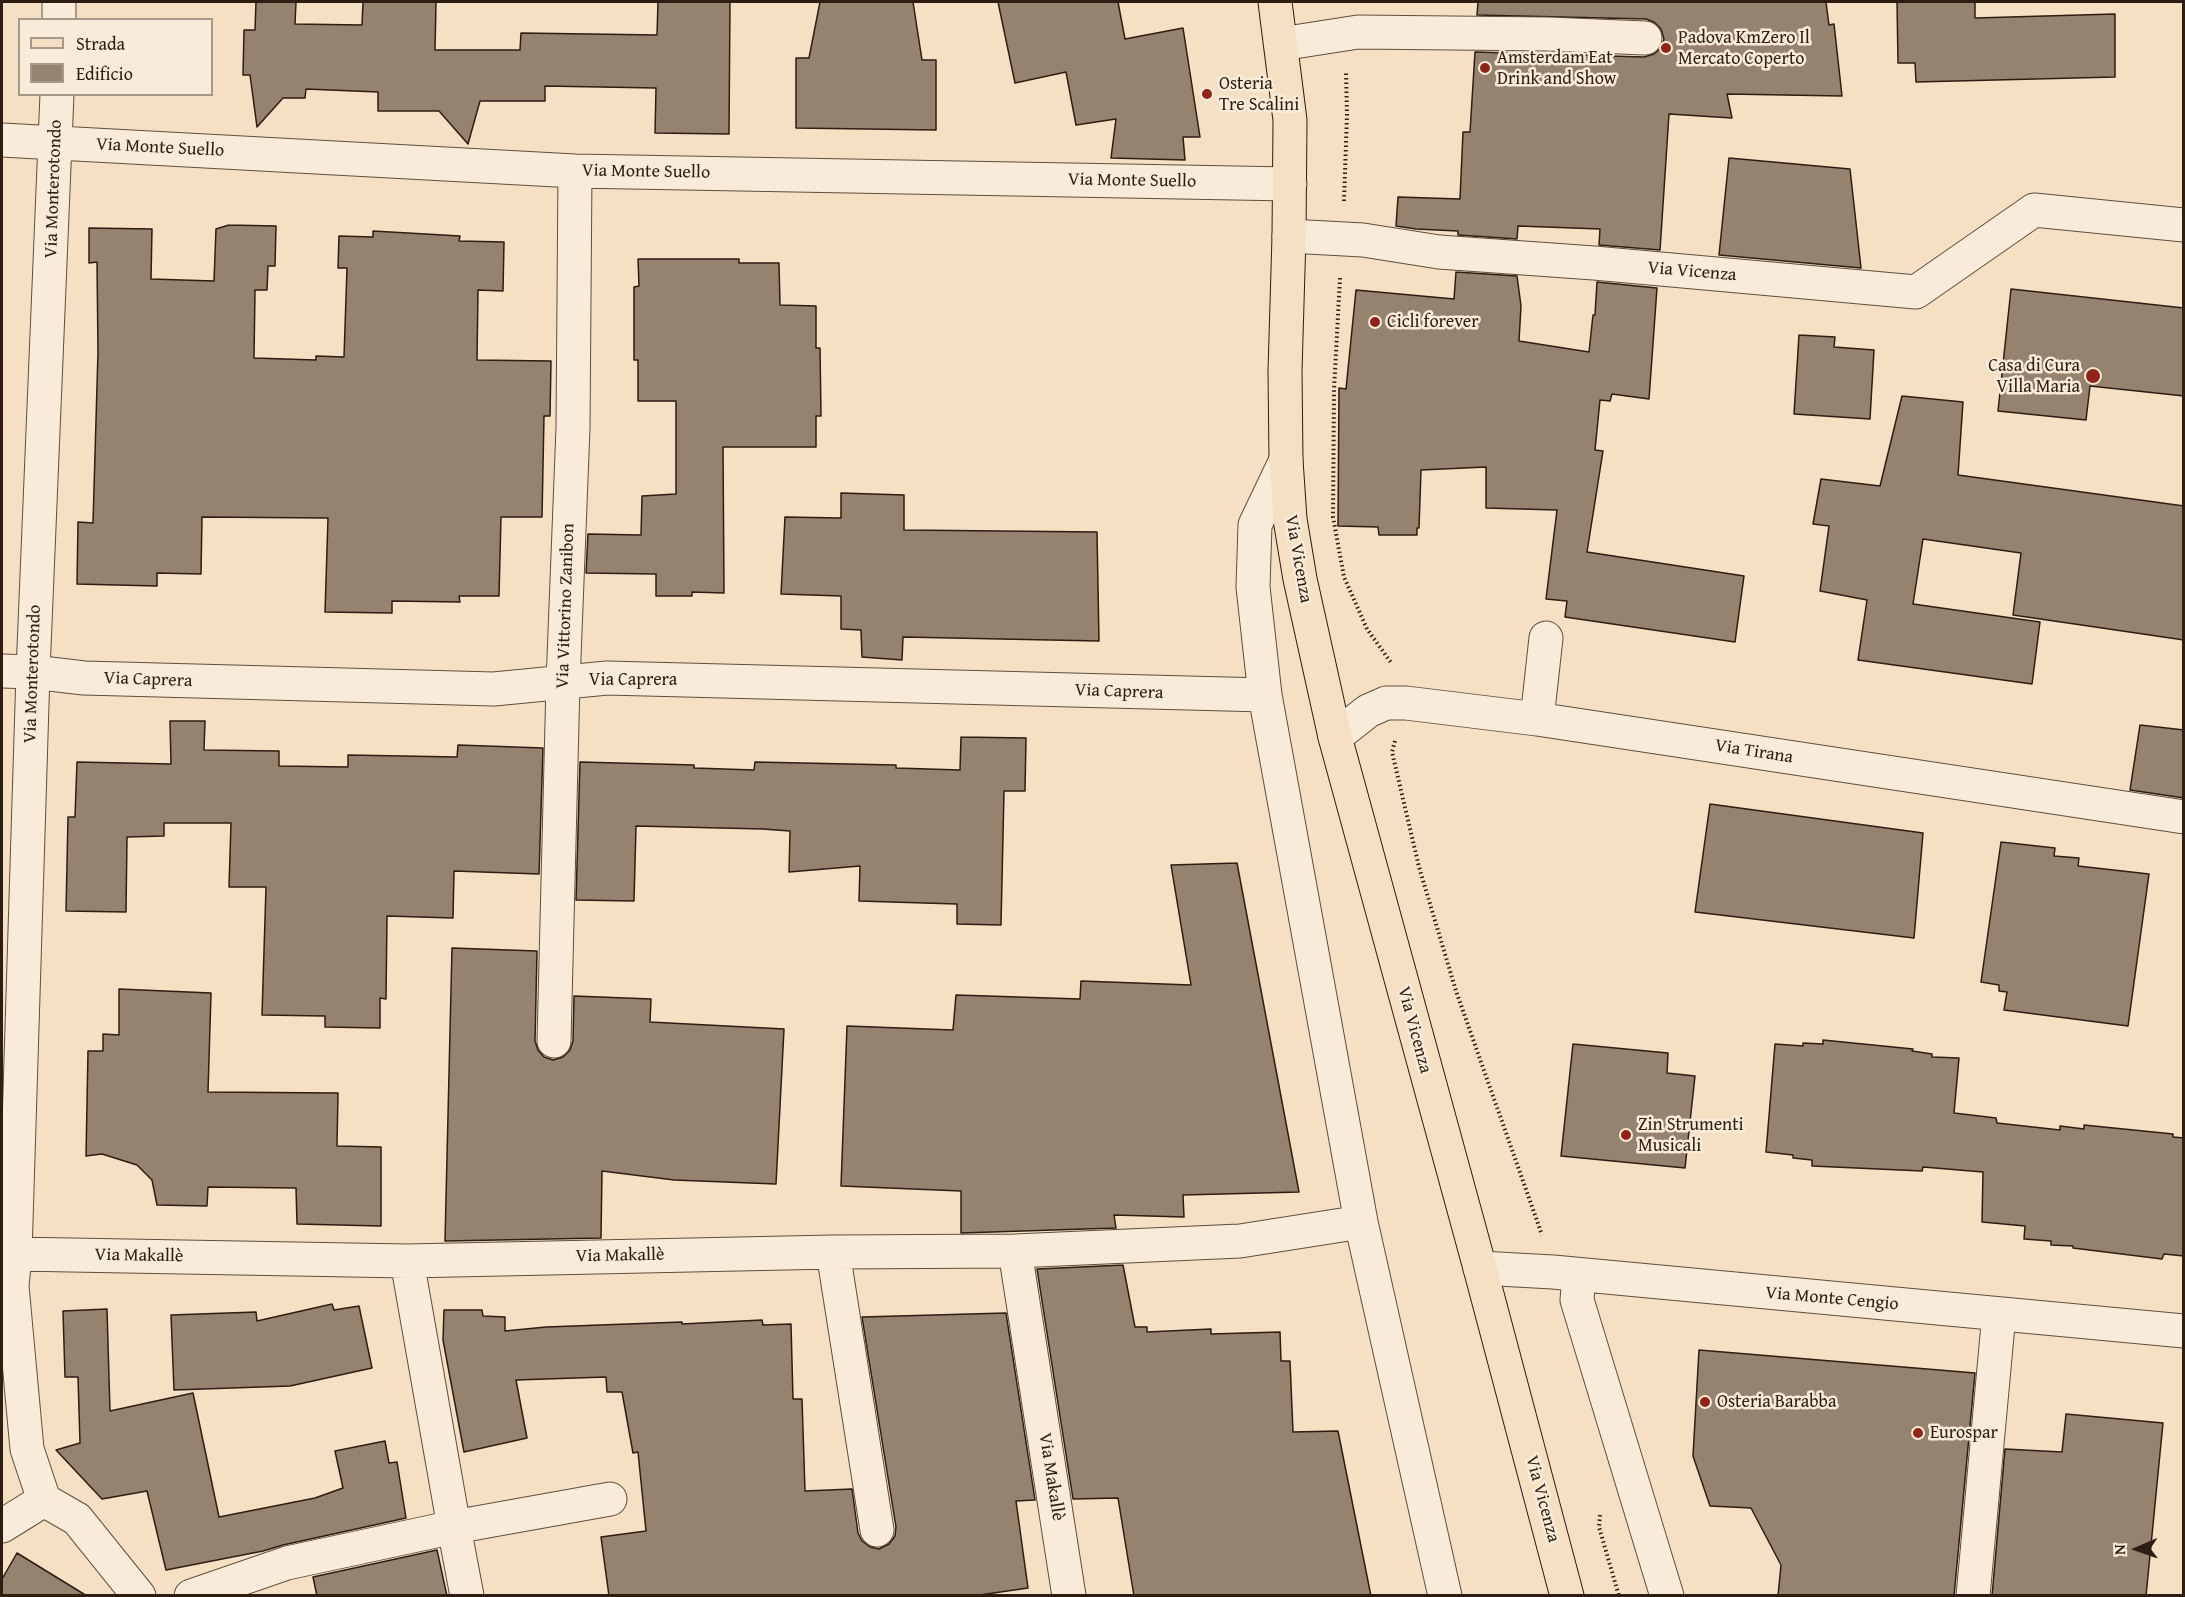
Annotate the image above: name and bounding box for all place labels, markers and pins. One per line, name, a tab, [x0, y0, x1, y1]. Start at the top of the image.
place label: Padova KmZero Il Mercato Coperto	[1678, 27, 1810, 70]
marker: Padova KmZero Il Mercato Coperto	[1659, 41, 1673, 55]
place label: Amsterdam Eat Drink and Show	[1497, 47, 1616, 90]
marker: Amsterdam Eat Drink and Show	[1478, 61, 1492, 75]
place label: Osteria Tre Scalini	[1219, 73, 1299, 116]
marker: Osteria Tre Scalini	[1200, 87, 1214, 101]
place label: Cicli forever	[1387, 311, 1479, 333]
marker: Cicli forever	[1368, 315, 1382, 329]
place label: Casa di Cura Villa Maria	[1988, 355, 2080, 398]
marker: Casa di Cura Villa Maria	[2084, 367, 2102, 385]
place label: Zin Strumenti Musicali	[1638, 1114, 1744, 1156]
marker: Zin Strumenti Musicali	[1619, 1128, 1633, 1142]
place label: Osteria Barabba	[1717, 1391, 1836, 1413]
marker: Osteria Barabba	[1698, 1395, 1712, 1409]
place label: Eurospar	[1930, 1422, 1998, 1444]
marker: Eurospar	[1911, 1426, 1925, 1440]

